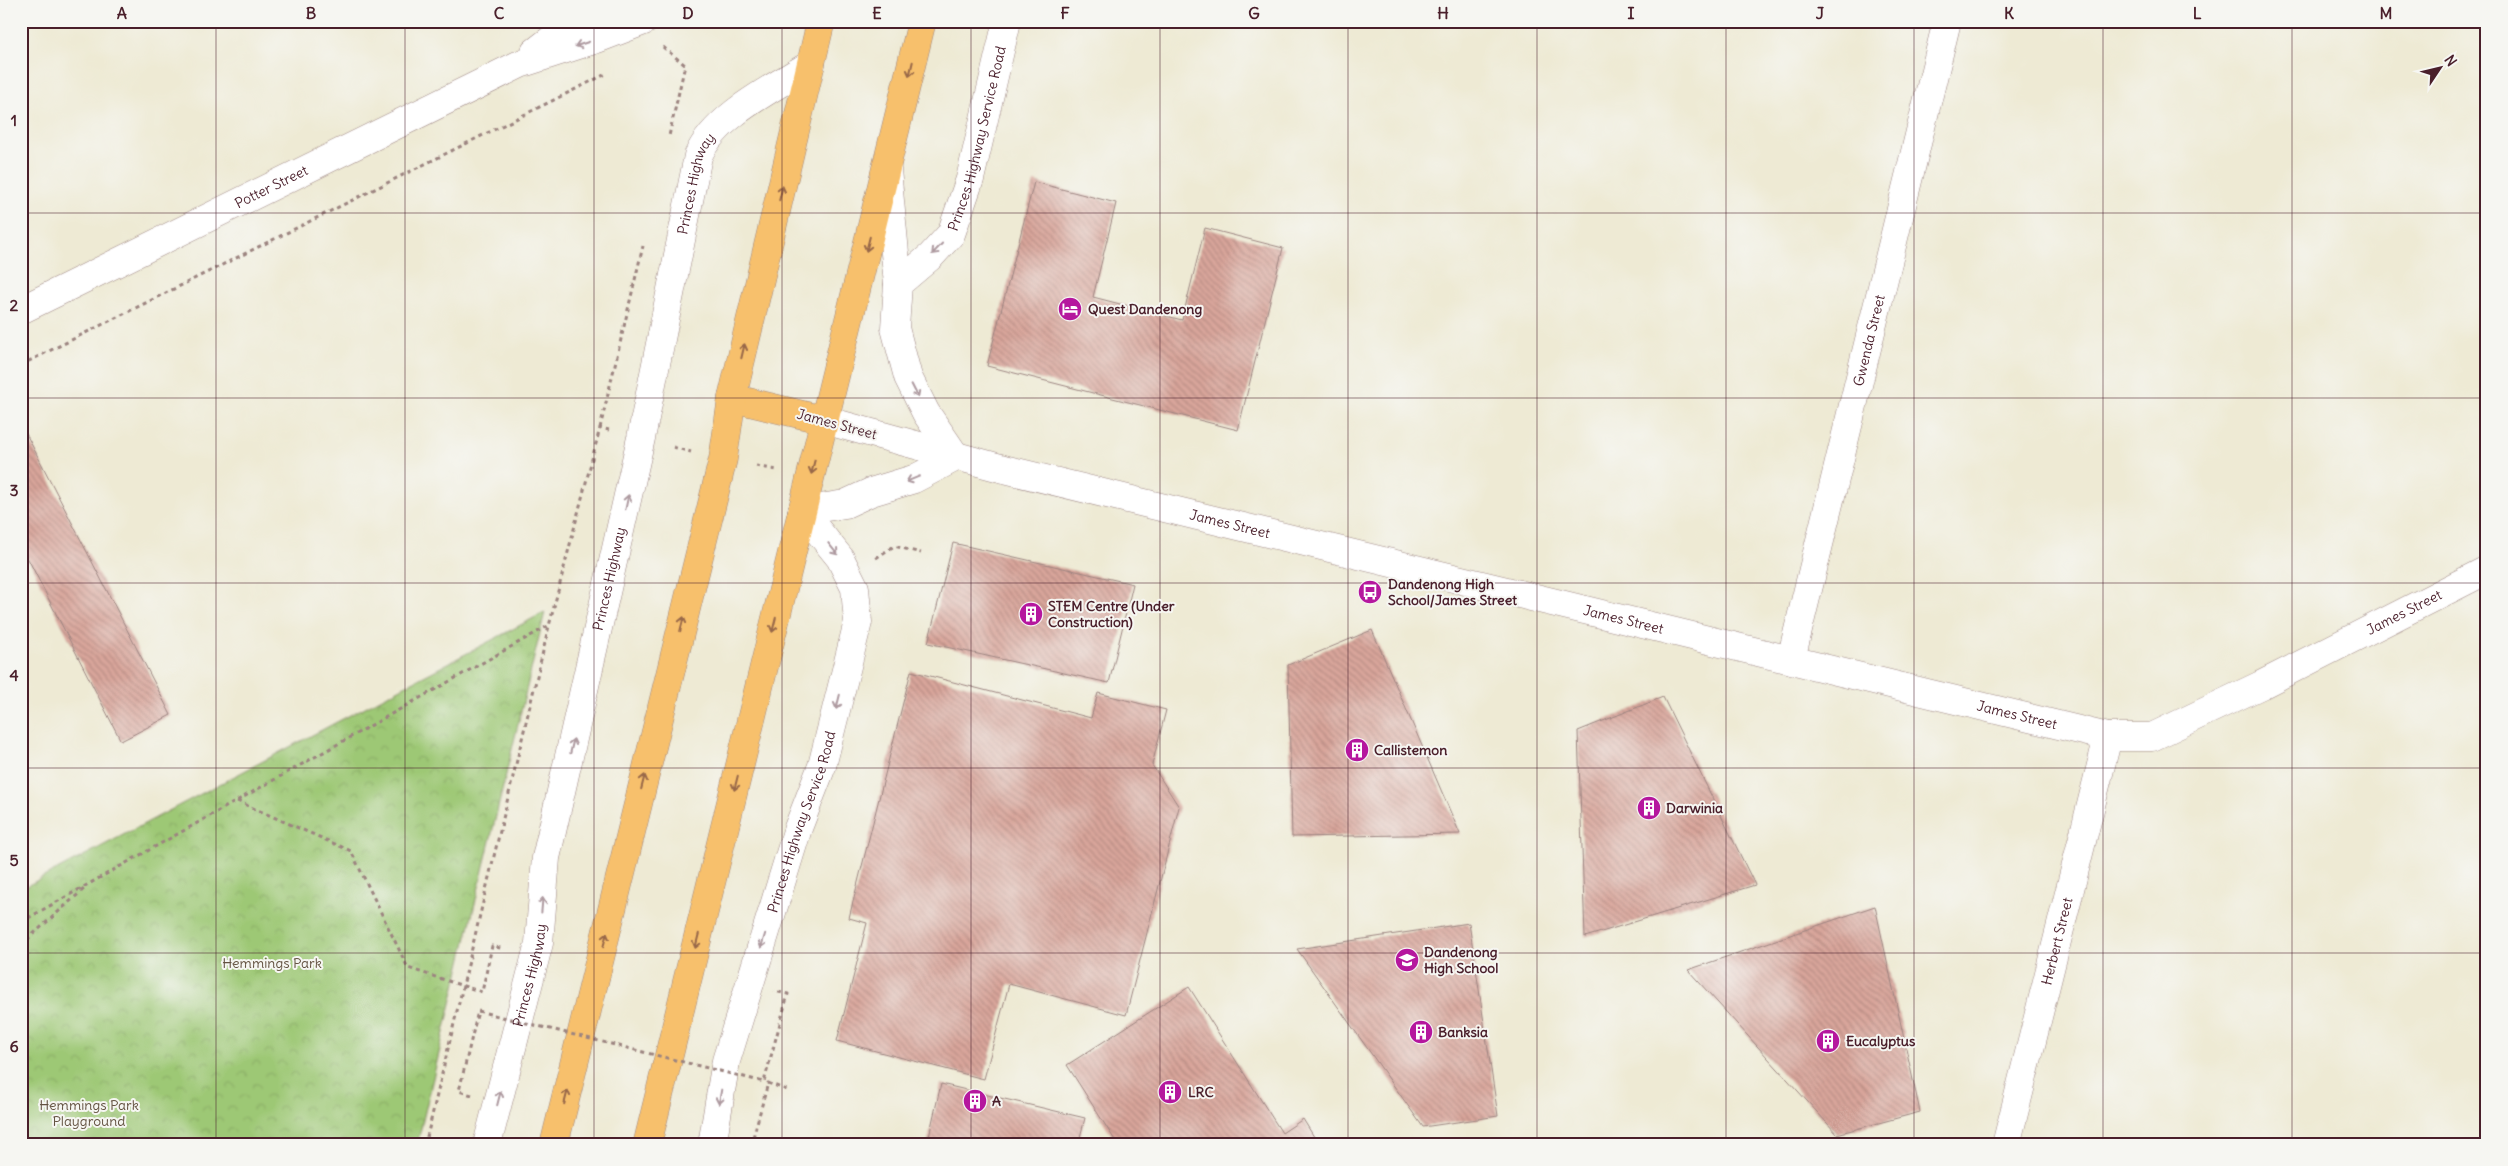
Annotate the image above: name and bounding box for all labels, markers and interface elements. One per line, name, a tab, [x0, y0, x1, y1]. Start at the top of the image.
text: A	[117, 3, 127, 23]
text: B	[306, 3, 317, 23]
text: C	[494, 3, 505, 23]
text: D	[682, 3, 694, 23]
text: E	[872, 3, 882, 23]
text: F	[1060, 3, 1070, 23]
text: G	[1248, 3, 1260, 23]
text: H	[1437, 3, 1449, 23]
text: I	[1628, 3, 1635, 23]
text: J	[1816, 3, 1825, 23]
text: K	[2004, 3, 2014, 23]
text: L	[2193, 3, 2202, 23]
text: M	[2380, 3, 2393, 23]
one-way arrow	[574, 40, 590, 50]
north arrow	[2416, 42, 2466, 92]
street label: Princes Highway Service Road	[944, 44, 1010, 233]
text: N	[2440, 51, 2461, 70]
one-way arrow	[906, 60, 915, 76]
text: 1	[11, 110, 17, 130]
street label: Princes Highway	[673, 129, 719, 236]
street label: Potter Street	[232, 161, 311, 212]
one-way arrow	[777, 185, 786, 201]
one-way arrow	[863, 235, 873, 251]
one-way arrow	[931, 243, 943, 256]
street label: Gwenda Street	[1849, 292, 1889, 388]
text: 2	[10, 295, 19, 315]
hotel icon: Quest Dandenong	[1057, 296, 1083, 322]
place label: Quest Dandenong	[1088, 300, 1202, 318]
one-way arrow	[739, 343, 748, 359]
one-way arrow	[911, 383, 920, 398]
street label: James Street	[795, 405, 879, 443]
one-way arrow	[808, 458, 817, 474]
one-way arrow	[906, 475, 921, 484]
text: 3	[9, 480, 19, 500]
one-way arrow	[623, 494, 632, 510]
street label: James Street	[1188, 505, 1272, 542]
street label: Princes Highway	[589, 526, 630, 632]
one-way arrow	[827, 542, 838, 555]
place label: Dandenong High School/James Street	[1388, 575, 1517, 609]
bus stop icon: Dandenong High School/James Street	[1357, 579, 1383, 605]
street label: James Street	[2364, 585, 2445, 639]
place label: STEM Centre (Under Construction)	[1048, 597, 1175, 631]
building icon: STEM Centre (Under Construction)	[1018, 601, 1044, 627]
street label: James Street	[1581, 601, 1666, 638]
one-way arrow	[678, 616, 687, 632]
one-way arrow	[769, 616, 778, 632]
text: 4	[9, 665, 19, 685]
one-way arrow	[833, 694, 842, 710]
street label: James Street	[1975, 696, 2059, 733]
street label: Princes Highway Service Road	[763, 729, 839, 915]
building icon: Callistemon	[1344, 737, 1370, 763]
one-way arrow	[568, 738, 577, 754]
place label: Callistemon	[1374, 741, 1447, 759]
one-way arrow	[639, 774, 648, 790]
one-way arrow	[731, 774, 740, 790]
building icon: Darwinia	[1636, 795, 1662, 821]
place label: Darwinia	[1666, 799, 1723, 817]
text: 5	[9, 850, 19, 870]
street label: Herbert Street	[2037, 895, 2077, 987]
one-way arrow	[537, 897, 547, 913]
street label: Princes Highway	[509, 923, 550, 1029]
one-way arrow	[600, 932, 610, 948]
one-way arrow	[692, 932, 701, 948]
one-way arrow	[758, 932, 768, 948]
place label: Dandenong High School	[1424, 943, 1498, 977]
school or university icon: Dandenong High School	[1394, 947, 1420, 973]
park label: Hemmings Park	[222, 954, 322, 972]
building icon: Banksia	[1408, 1019, 1434, 1045]
place label: Banksia	[1438, 1023, 1488, 1041]
building icon: Eucalyptus	[1815, 1028, 1841, 1054]
place label: Eucalyptus	[1846, 1032, 1916, 1050]
text: 6	[9, 1036, 19, 1056]
building icon: LRC	[1157, 1079, 1183, 1105]
place label: LRC	[1188, 1083, 1214, 1101]
building icon: A	[962, 1088, 988, 1114]
one-way arrow	[714, 1089, 724, 1105]
one-way arrow	[495, 1090, 505, 1106]
one-way arrow	[562, 1090, 571, 1106]
place label: A	[992, 1092, 1001, 1110]
park label: Hemmings Park Playground	[39, 1096, 139, 1130]

